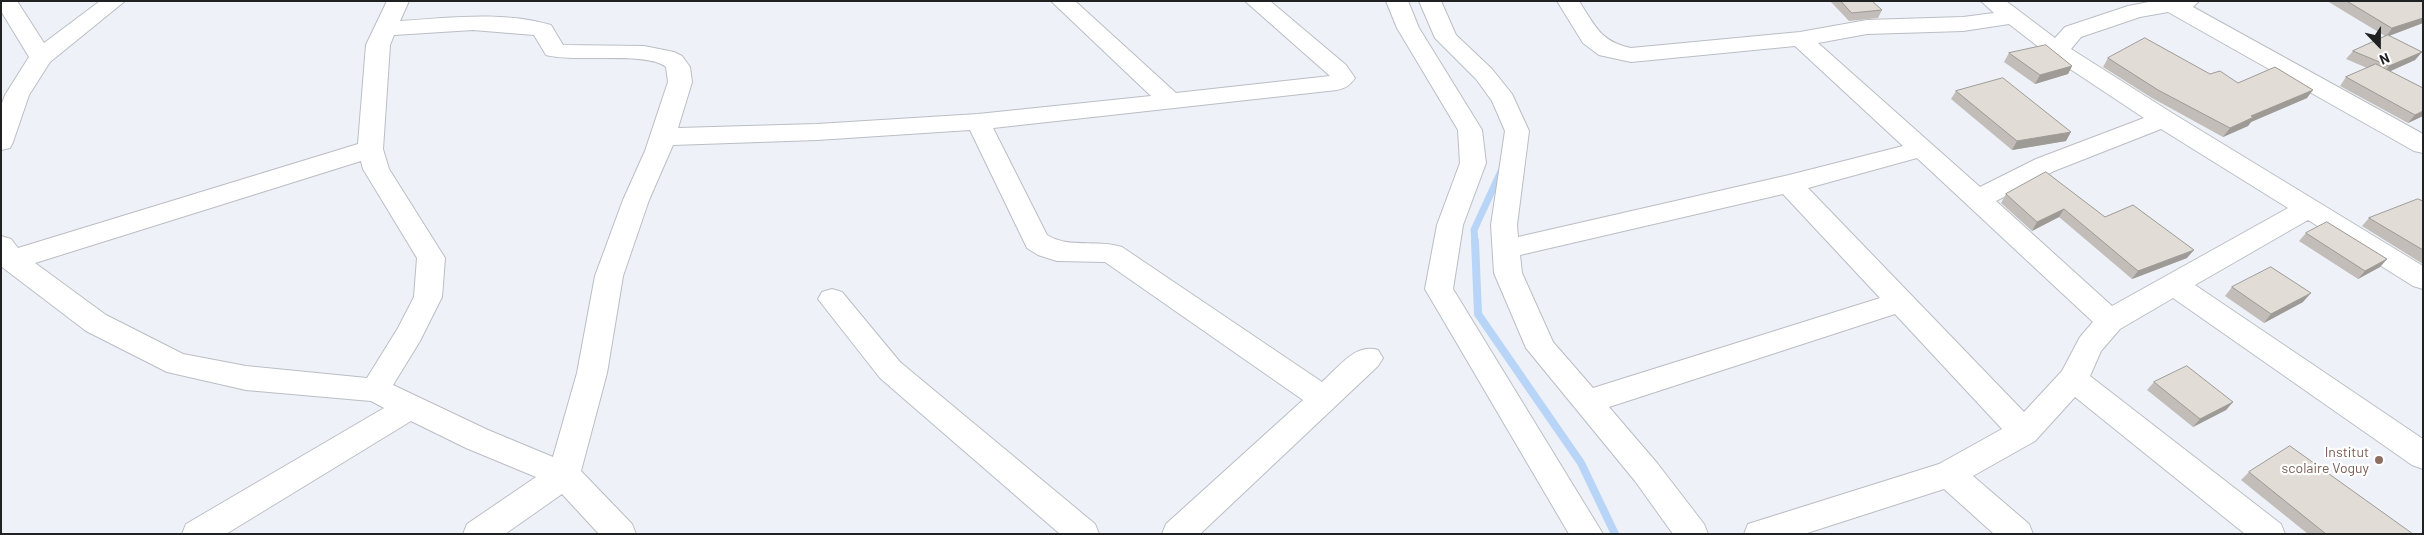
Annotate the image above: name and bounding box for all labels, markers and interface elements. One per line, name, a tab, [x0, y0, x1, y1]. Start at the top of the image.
north arrow	[2354, 20, 2404, 70]
text: N	[2377, 50, 2392, 69]
place label: Institut scolaire Voguy	[2282, 444, 2369, 477]
marker: Institut scolaire Voguy	[2373, 454, 2385, 466]

